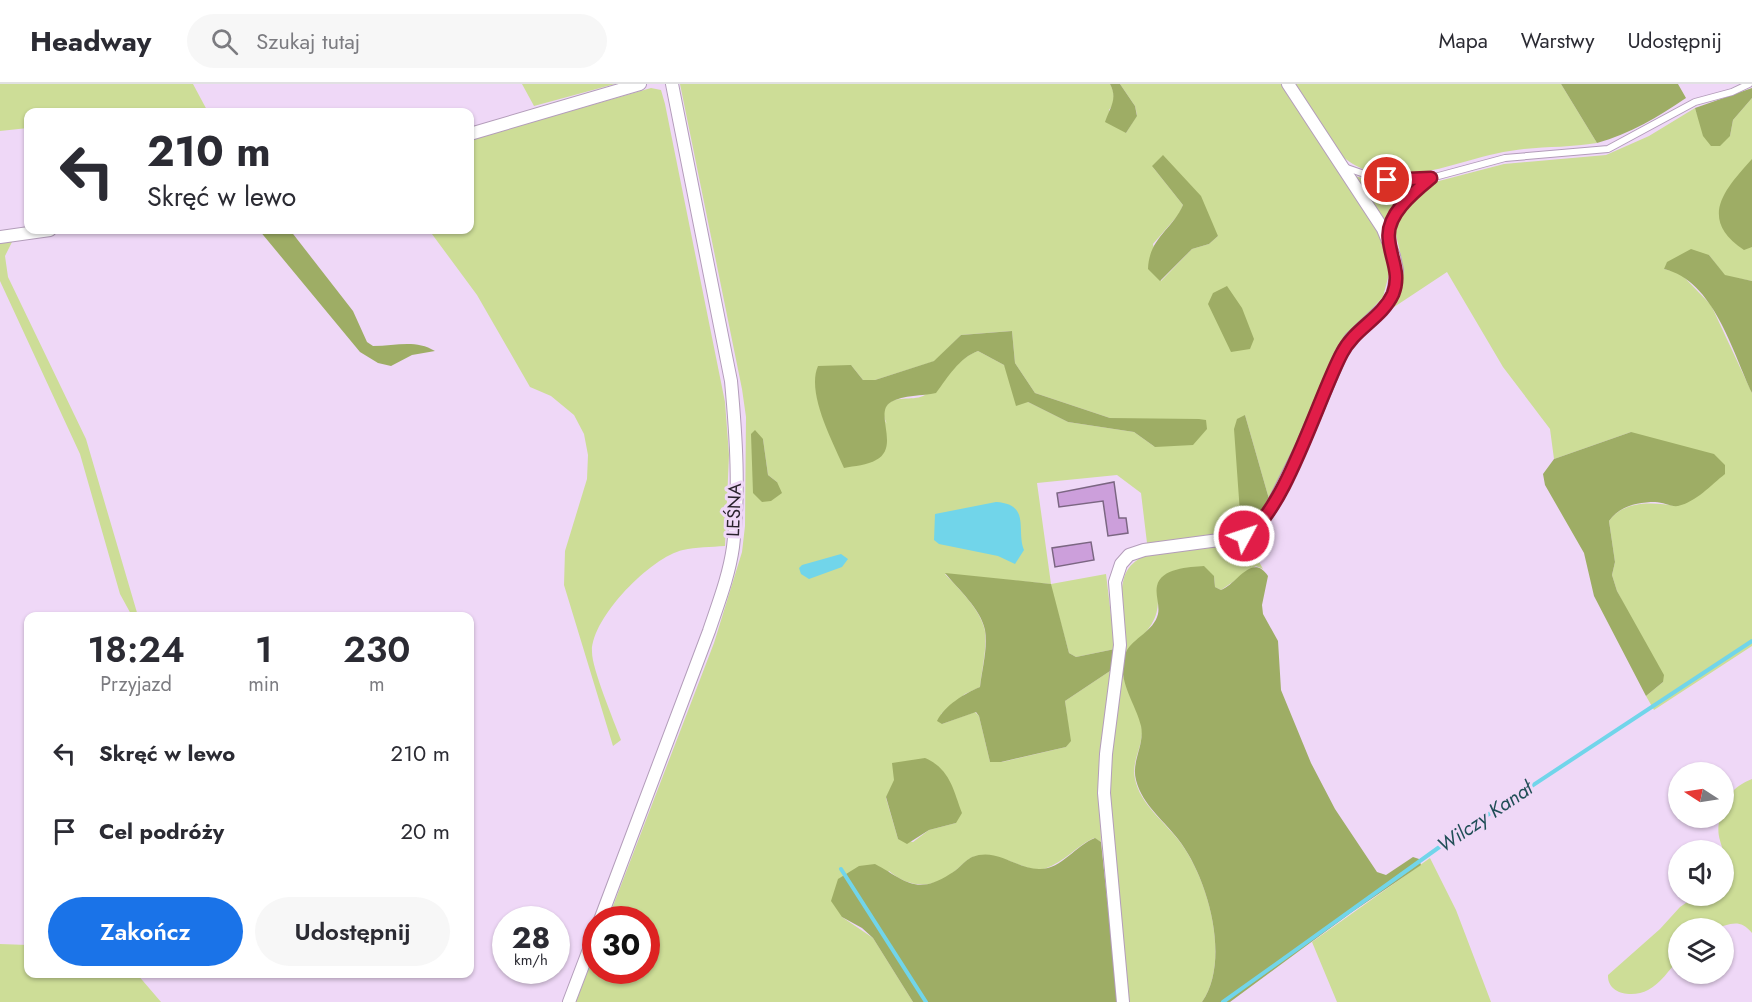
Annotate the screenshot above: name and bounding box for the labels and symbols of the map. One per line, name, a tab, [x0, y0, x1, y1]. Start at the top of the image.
pin	[1361, 154, 1412, 205]
street label: LEŚNA	[720, 483, 748, 537]
position arrow	[1212, 504, 1276, 568]
north arrow	[1668, 762, 1734, 828]
water label: Wilczy Kanał	[1432, 773, 1541, 860]
speed limit sign: 30	[582, 906, 660, 984]

